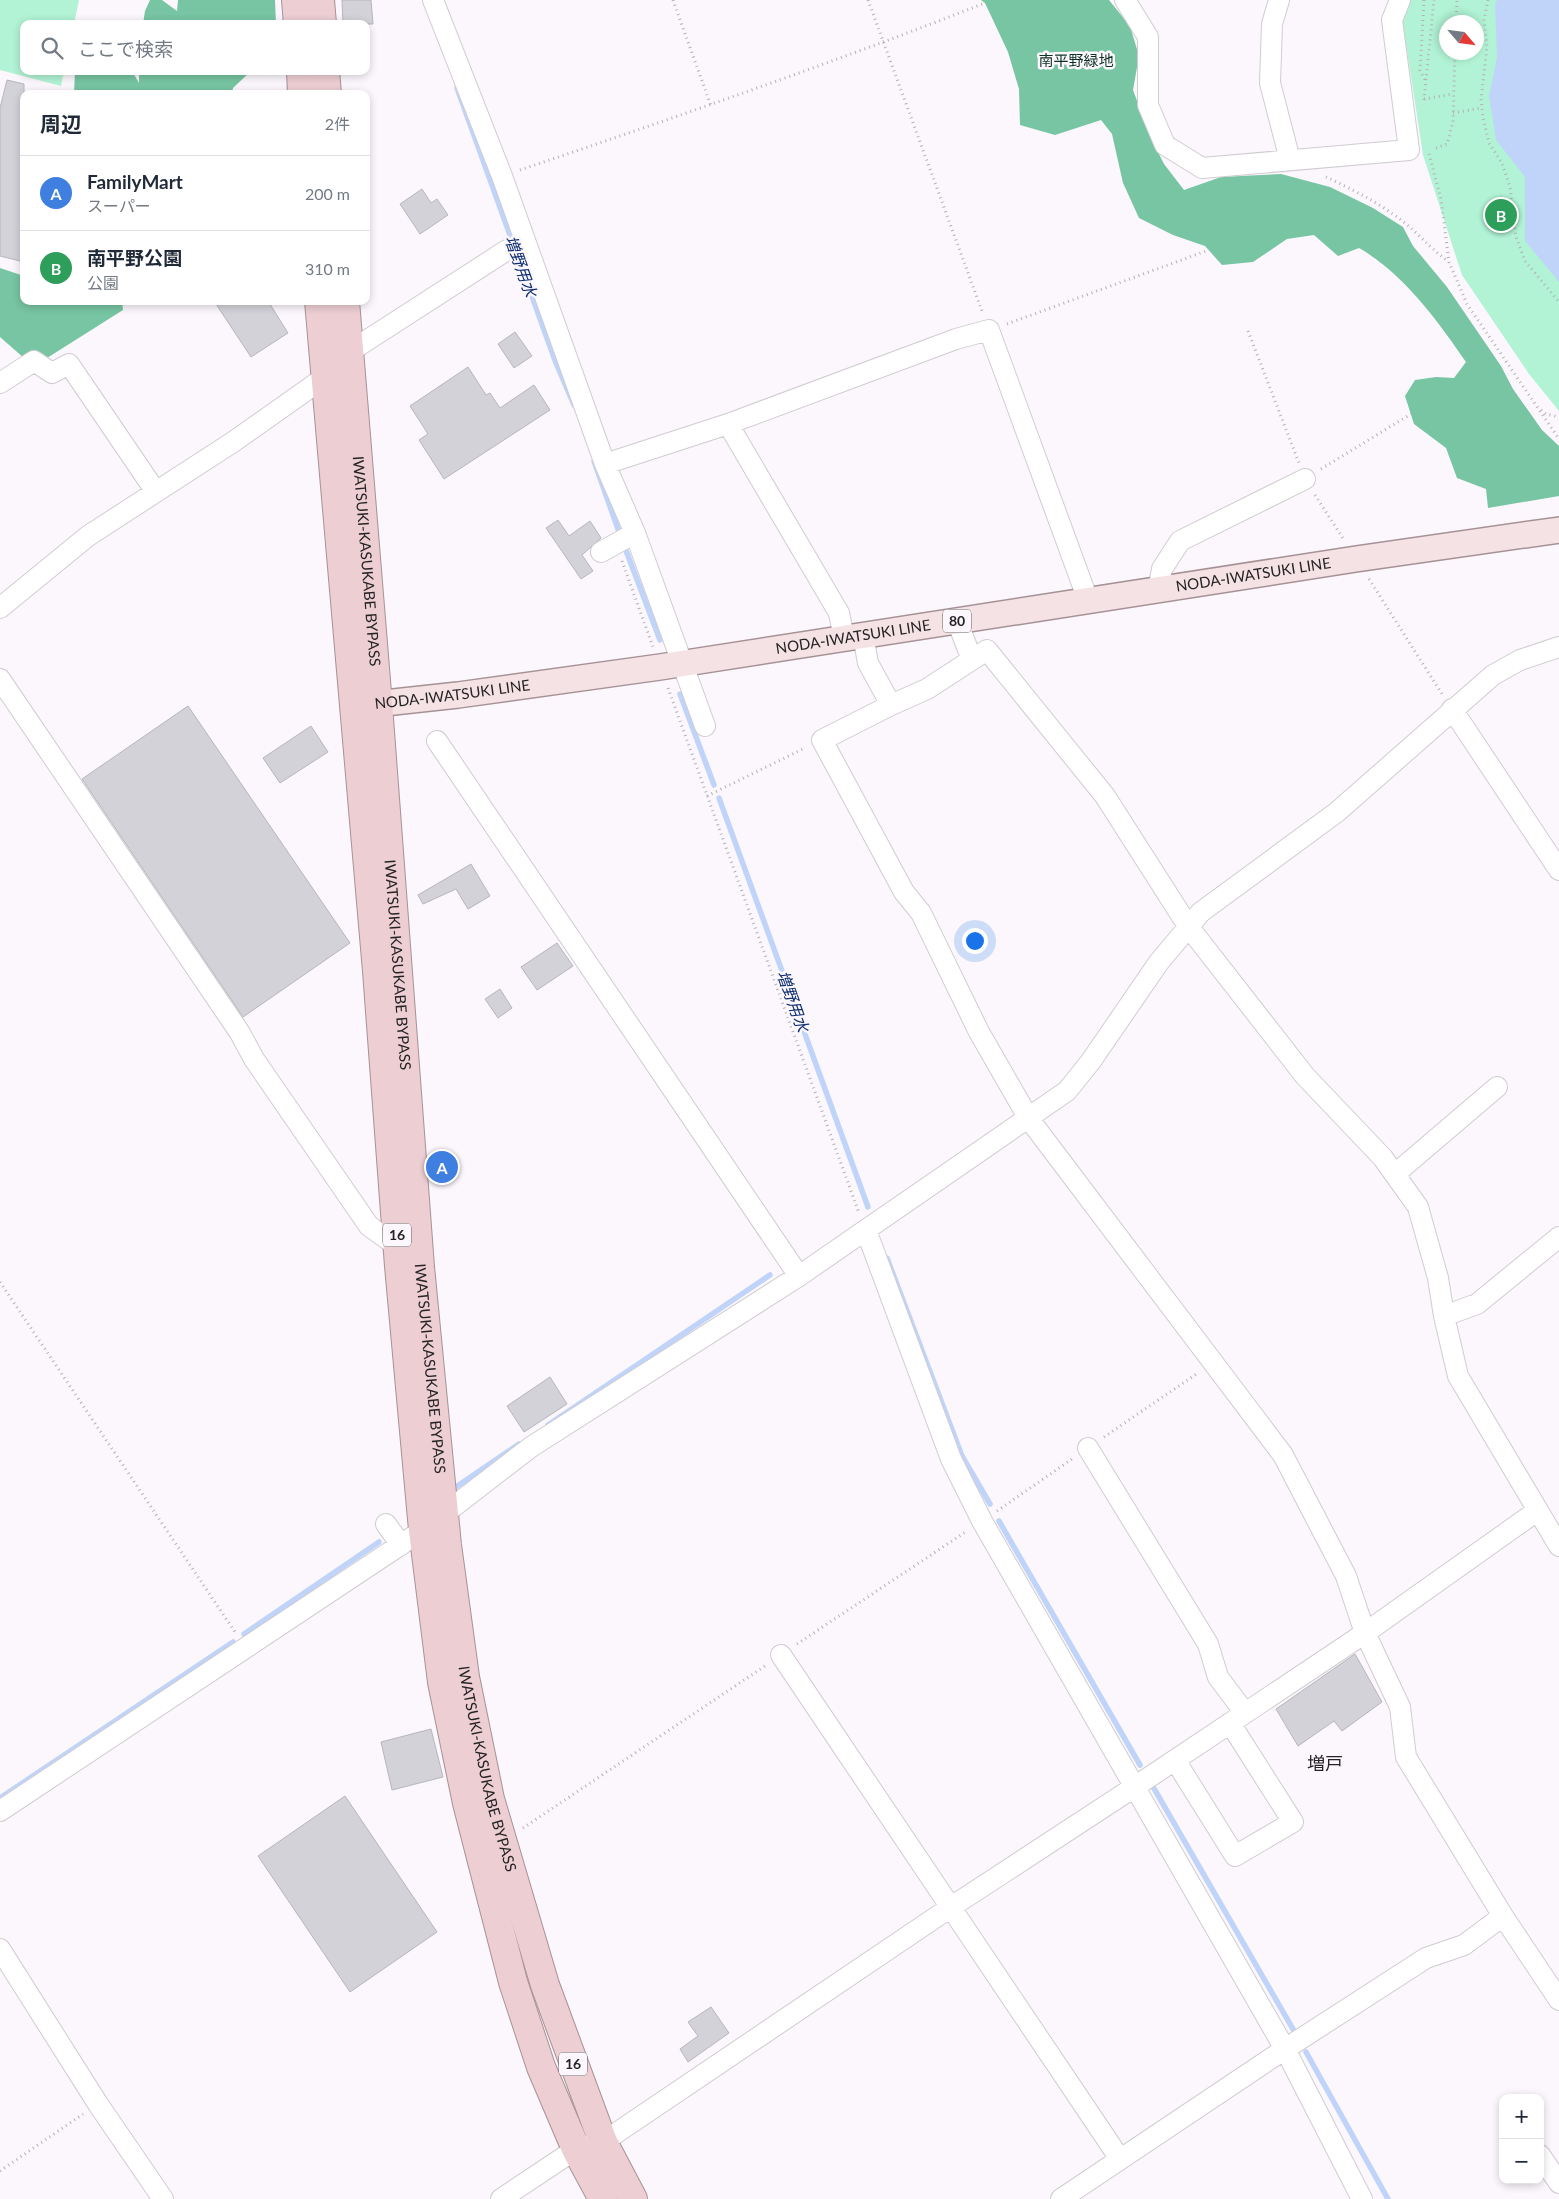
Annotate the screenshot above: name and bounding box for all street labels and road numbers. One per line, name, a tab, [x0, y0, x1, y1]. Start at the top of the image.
street label: IWATSUKI-KASUKABE BYPASS	[350, 455, 385, 667]
street label: NODA-IWATSUKI LINE	[1174, 553, 1332, 595]
road number: 80	[943, 610, 971, 632]
street label: NODA-IWATSUKI LINE	[774, 615, 932, 657]
street label: NODA-IWATSUKI LINE	[374, 675, 531, 712]
street label: IWATSUKI-KASUKABE BYPASS	[382, 859, 415, 1071]
road number: 16	[383, 1224, 411, 1246]
street label: IWATSUKI-KASUKABE BYPASS	[412, 1263, 450, 1474]
street label: IWATSUKI-KASUKABE BYPASS	[456, 1665, 521, 1874]
road number: 16	[559, 2052, 587, 2076]

